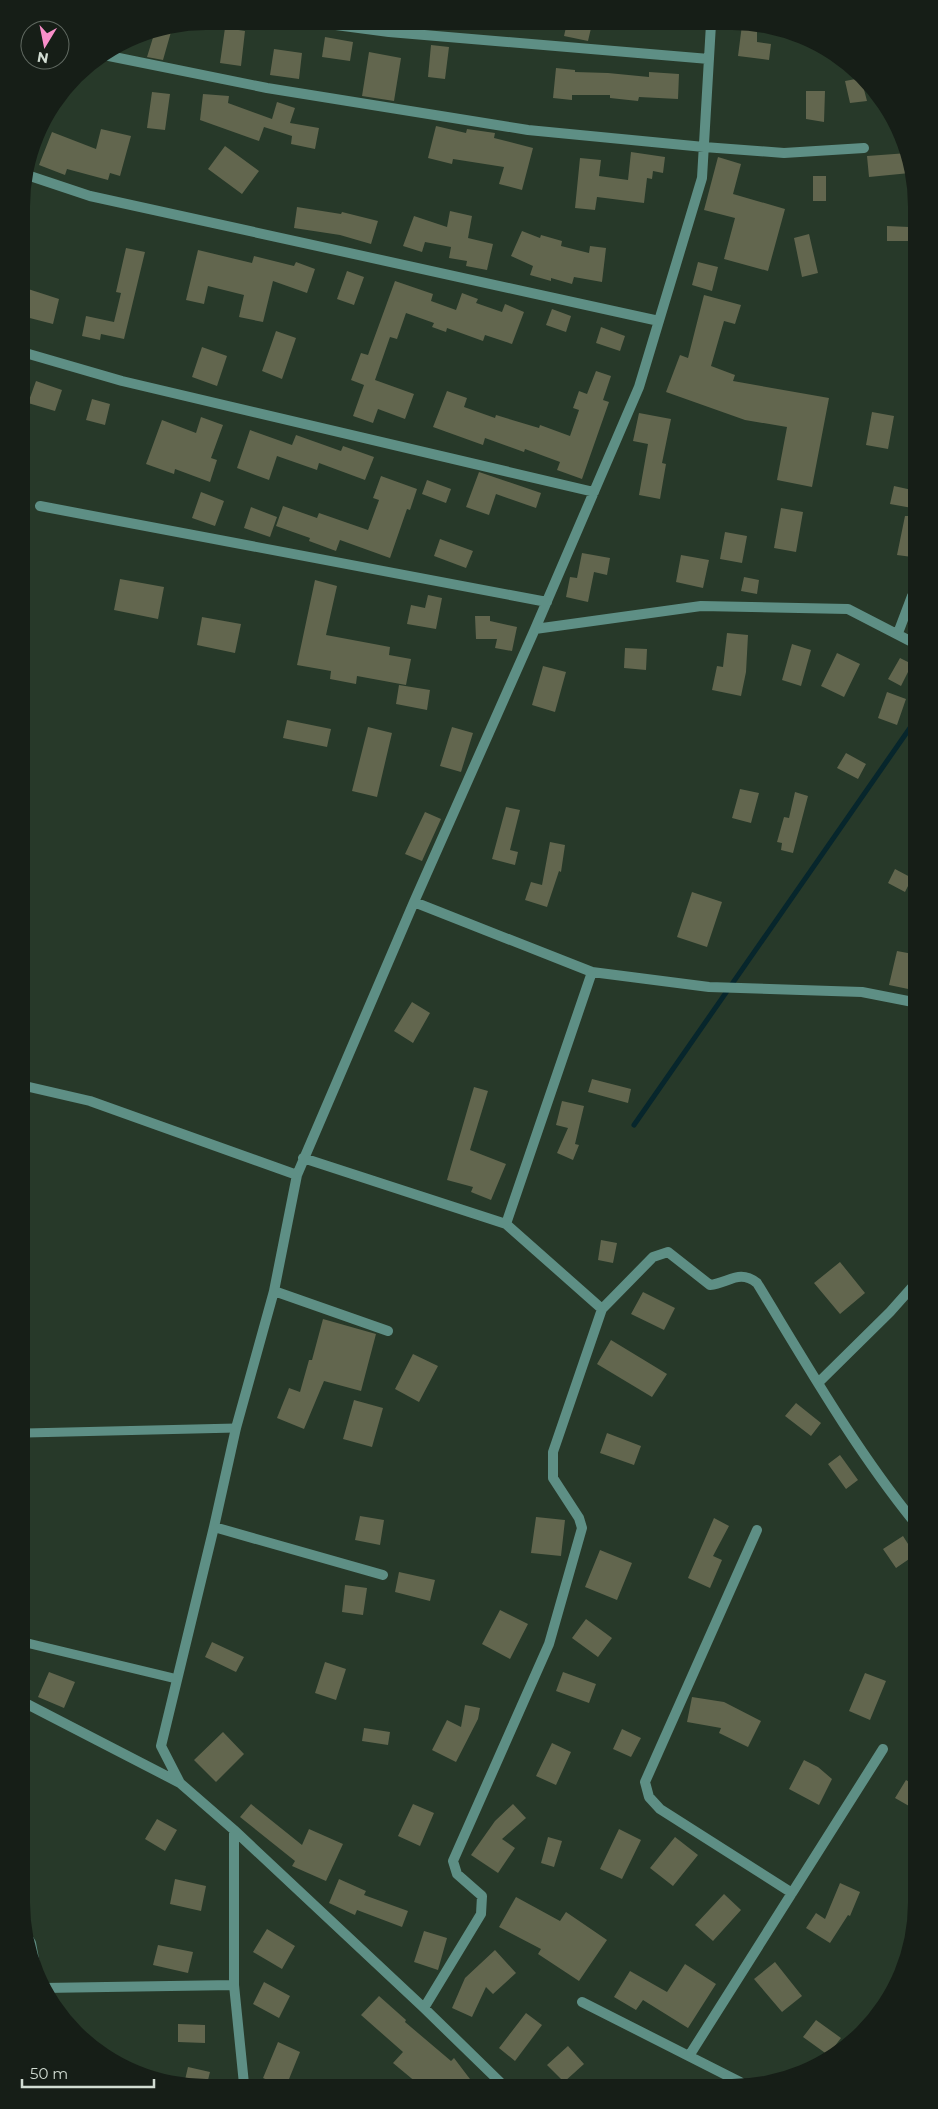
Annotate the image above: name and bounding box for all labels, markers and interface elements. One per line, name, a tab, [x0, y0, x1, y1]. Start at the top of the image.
north arrow	[20, 20, 70, 70]
text: N	[36, 48, 50, 68]
scale bar	[22, 2056, 155, 2088]
text: 50 m	[30, 2064, 68, 2083]

